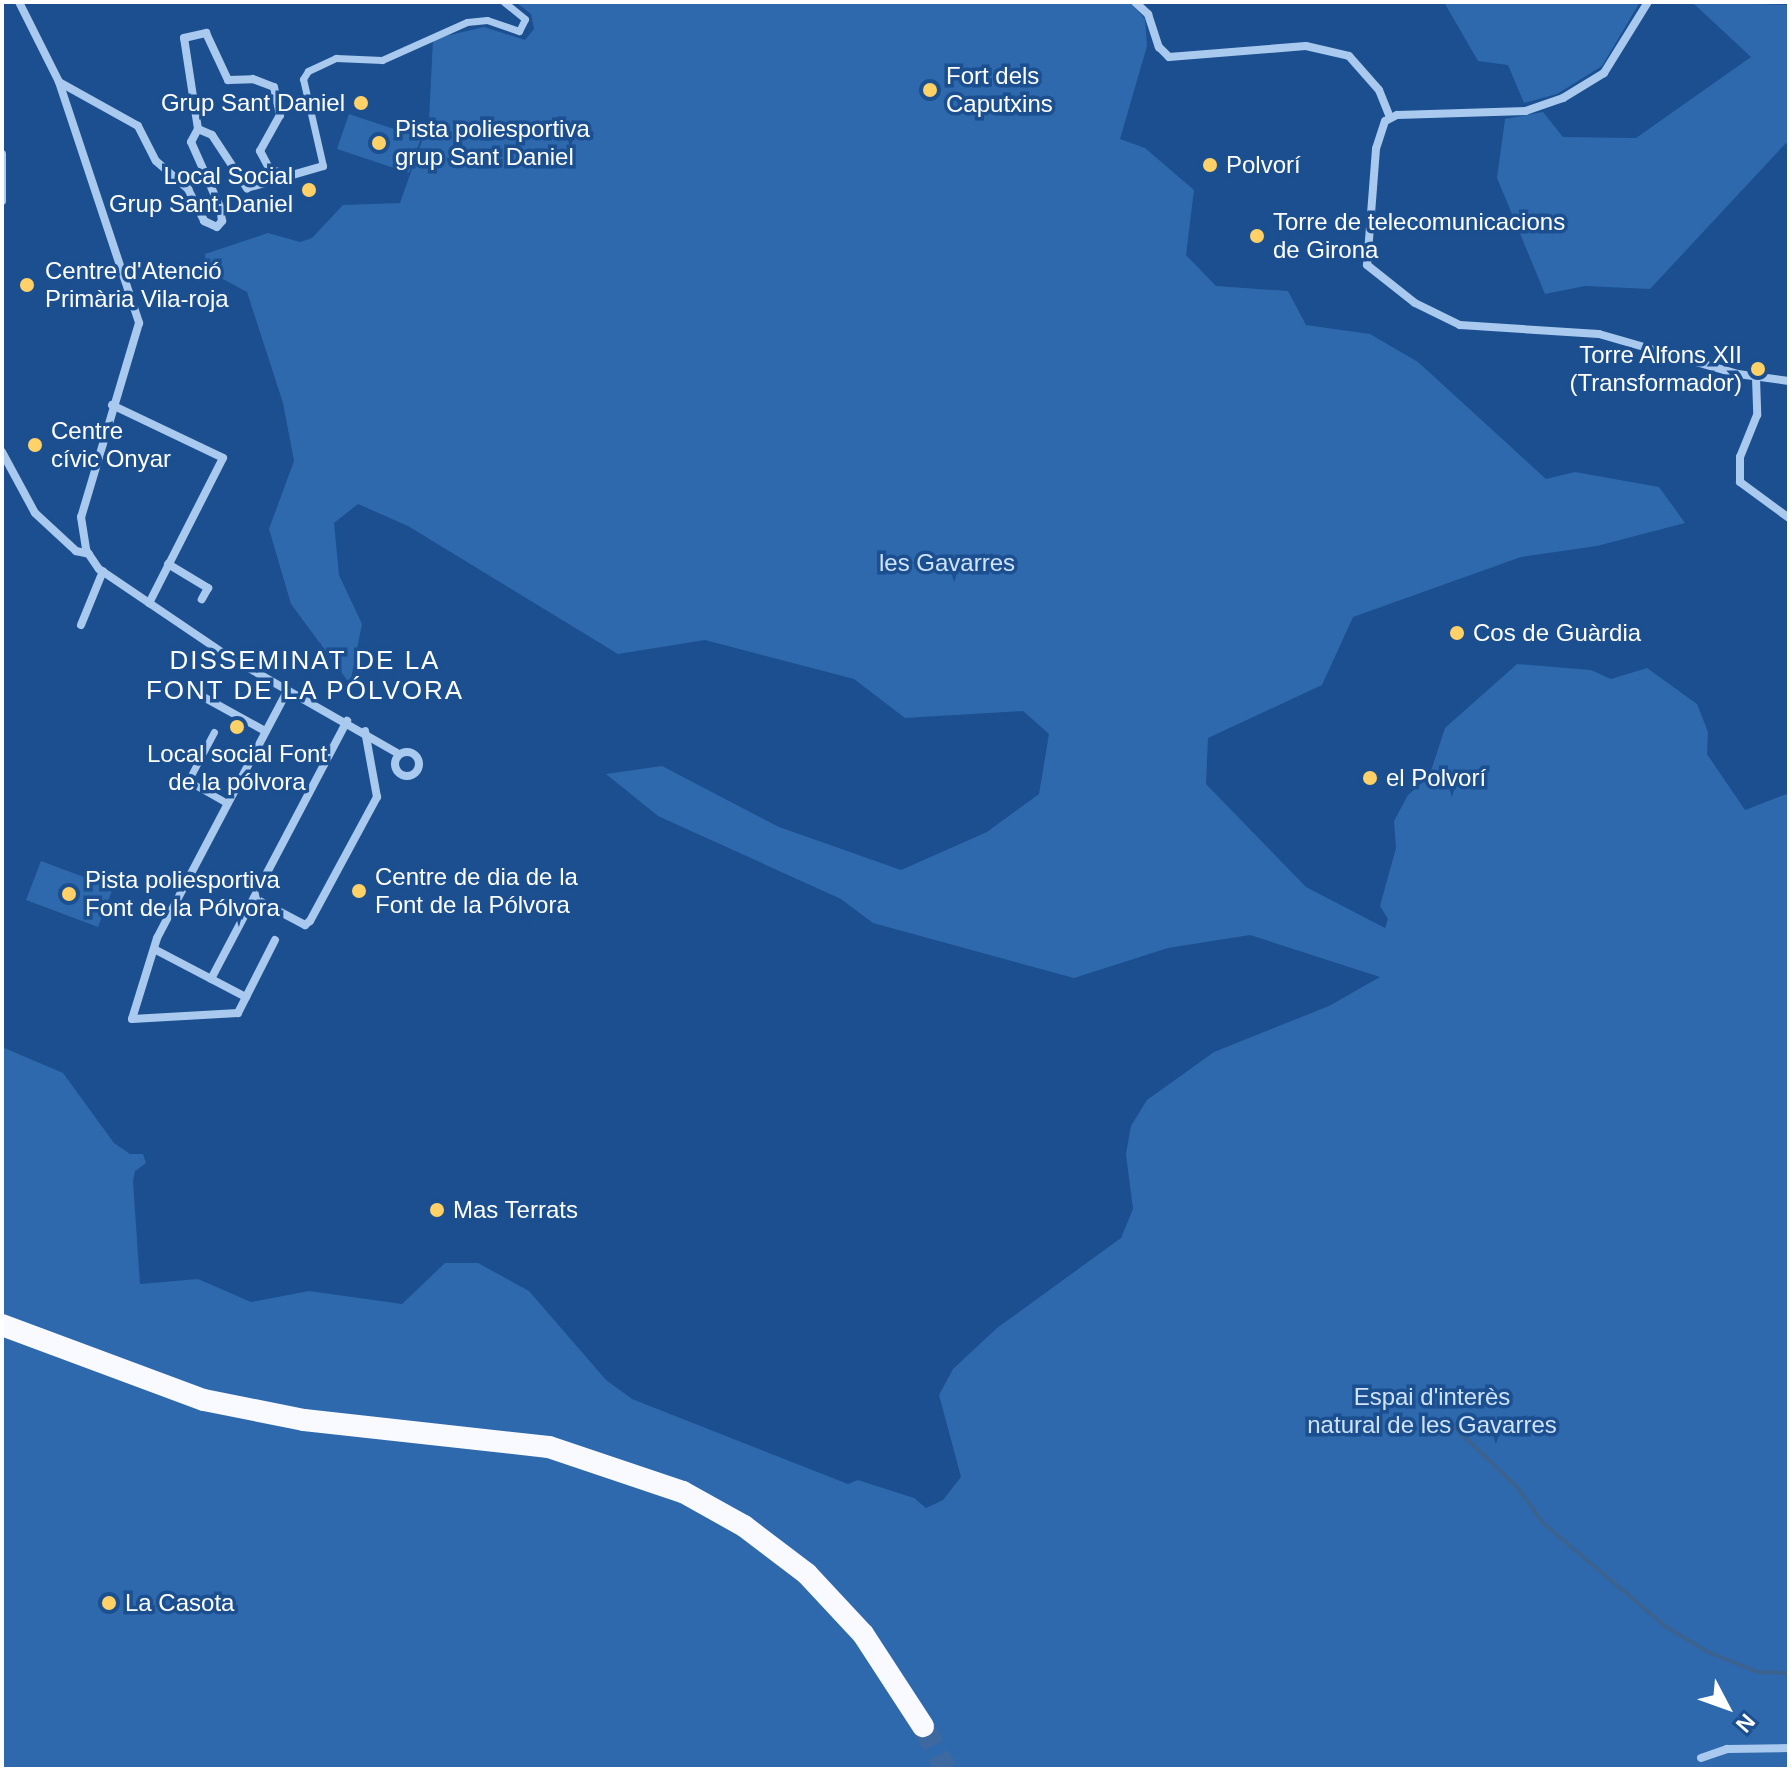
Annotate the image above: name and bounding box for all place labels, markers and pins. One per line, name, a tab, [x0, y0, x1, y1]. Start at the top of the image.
place label: Fort dels Caputxins	[946, 62, 1053, 118]
marker: Fort dels Caputxins	[921, 81, 939, 99]
place label: Grup Sant Daniel	[161, 89, 345, 117]
marker: Grup Sant Daniel	[352, 94, 370, 112]
place label: Pista poliesportiva grup Sant Daniel	[395, 115, 590, 171]
marker: Pista poliesportiva grup Sant Daniel	[370, 134, 388, 152]
place label: Polvorí	[1226, 151, 1301, 179]
marker: Polvorí	[1201, 156, 1219, 174]
place label: Local Social Grup Sant Daniel	[109, 162, 293, 218]
marker: Local Social Grup Sant Daniel	[300, 181, 318, 199]
place label: Torre de telecomunicacions de Girona	[1273, 208, 1565, 264]
marker: Torre de telecomunicacions de Girona	[1248, 227, 1266, 245]
place label: Centre d'Atenció Primària Vila-roja	[45, 257, 229, 313]
marker: Centre d'Atenció Primària Vila-roja	[16, 274, 38, 296]
place label: Torre Alfons XII (Transformador)	[1570, 341, 1742, 397]
marker: Torre Alfons XII (Transformador)	[1749, 360, 1767, 378]
place label: Centre cívic Onyar	[51, 417, 171, 473]
marker: Centre cívic Onyar	[26, 436, 44, 454]
place label: Cos de Guàrdia	[1473, 619, 1641, 647]
marker: Cos de Guàrdia	[1448, 624, 1466, 642]
marker: Local social Font de la pólvora	[228, 718, 246, 736]
place label: Local social Font de la pólvora	[147, 740, 327, 796]
place label: el Polvorí	[1386, 764, 1486, 792]
marker: el Polvorí	[1361, 769, 1379, 787]
place label: Centre de dia de la Font de la Pólvora	[375, 863, 578, 919]
place label: Pista poliesportiva Font de la Pólvora	[85, 866, 280, 922]
marker: Centre de dia de la Font de la Pólvora	[350, 882, 368, 900]
marker: Pista poliesportiva Font de la Pólvora	[60, 885, 78, 903]
place label: Mas Terrats	[453, 1196, 578, 1224]
marker: Mas Terrats	[428, 1201, 446, 1219]
place label: La Casota	[125, 1589, 234, 1617]
marker: La Casota	[100, 1594, 118, 1612]

